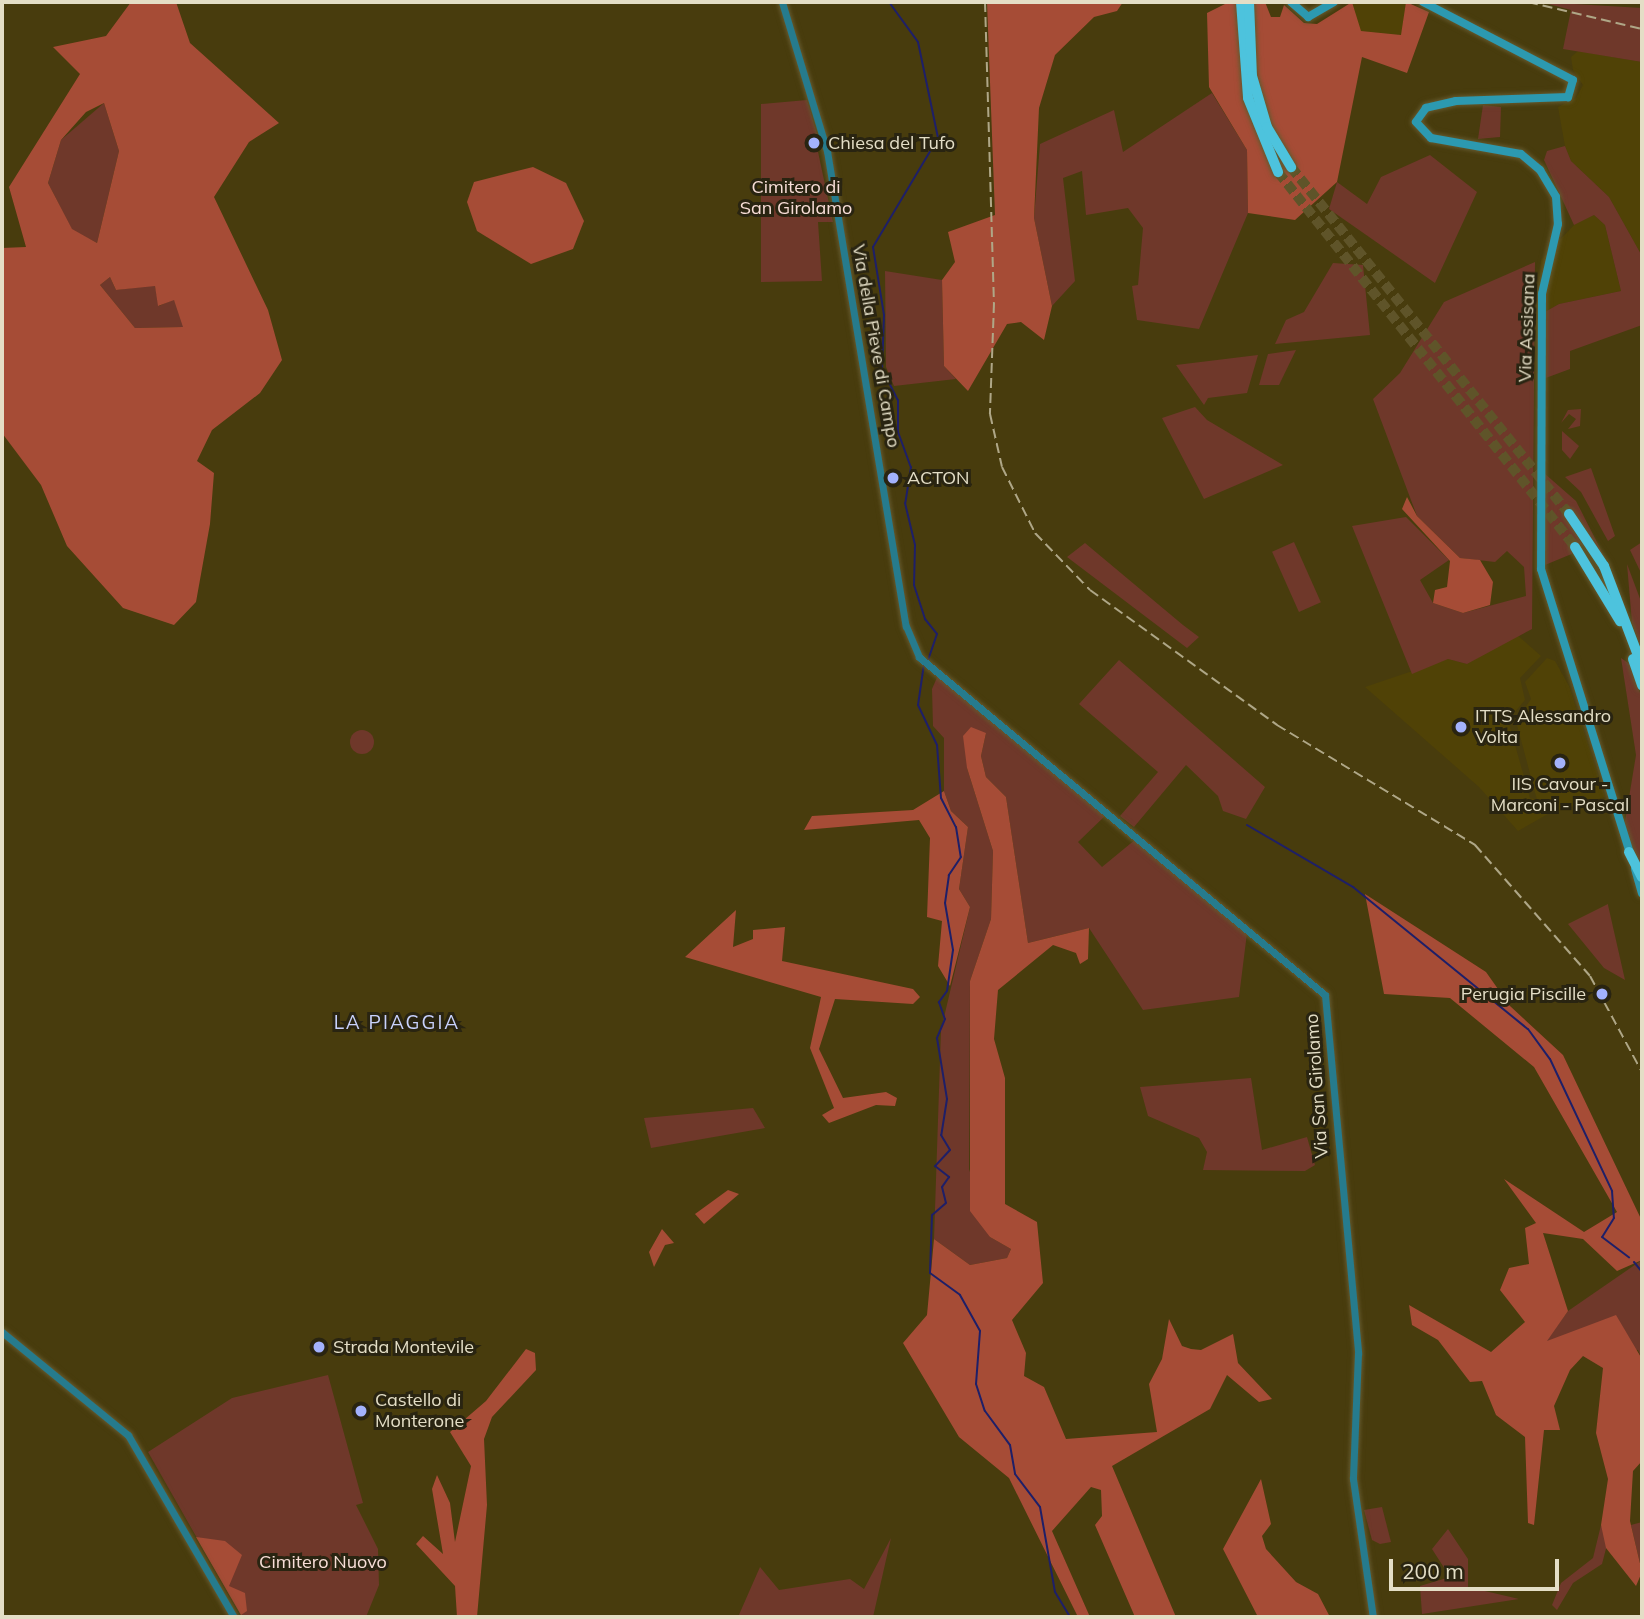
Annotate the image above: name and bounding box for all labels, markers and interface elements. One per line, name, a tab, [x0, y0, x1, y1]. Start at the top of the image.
place label: Chiesa del Tufo	[828, 132, 955, 154]
marker: Chiesa del Tufo	[806, 135, 822, 151]
park label: Cimitero di San Girolamo	[740, 177, 852, 220]
street label: Via della Pieve di Campo	[847, 243, 905, 449]
street label: Via Assisana	[1514, 273, 1540, 383]
place label: ACTON	[907, 467, 970, 489]
marker: ACTON	[885, 470, 901, 486]
place label: ITTS Alessandro Volta	[1475, 706, 1611, 748]
marker: ITTS Alessandro Volta	[1453, 719, 1469, 735]
marker: IIS Cavour - Marconi - Pascal	[1552, 755, 1568, 771]
place label: IIS Cavour - Marconi - Pascal	[1491, 774, 1629, 816]
place label: Perugia Piscille	[1461, 983, 1586, 1005]
marker: Perugia Piscille	[1592, 984, 1612, 1004]
district label: LA PIAGGIA	[335, 1012, 459, 1034]
street label: Via San Girolamo	[1301, 1013, 1333, 1159]
place label: Strada Montevile	[333, 1336, 474, 1358]
marker: Strada Montevile	[311, 1339, 327, 1355]
place label: Castello di Monterone	[375, 1390, 464, 1432]
marker: Castello di Monterone	[353, 1403, 369, 1419]
scale bar	[1392, 1546, 1562, 1590]
park label: Cimitero Nuovo	[259, 1551, 387, 1573]
text: 200 m	[1402, 1558, 1464, 1584]

